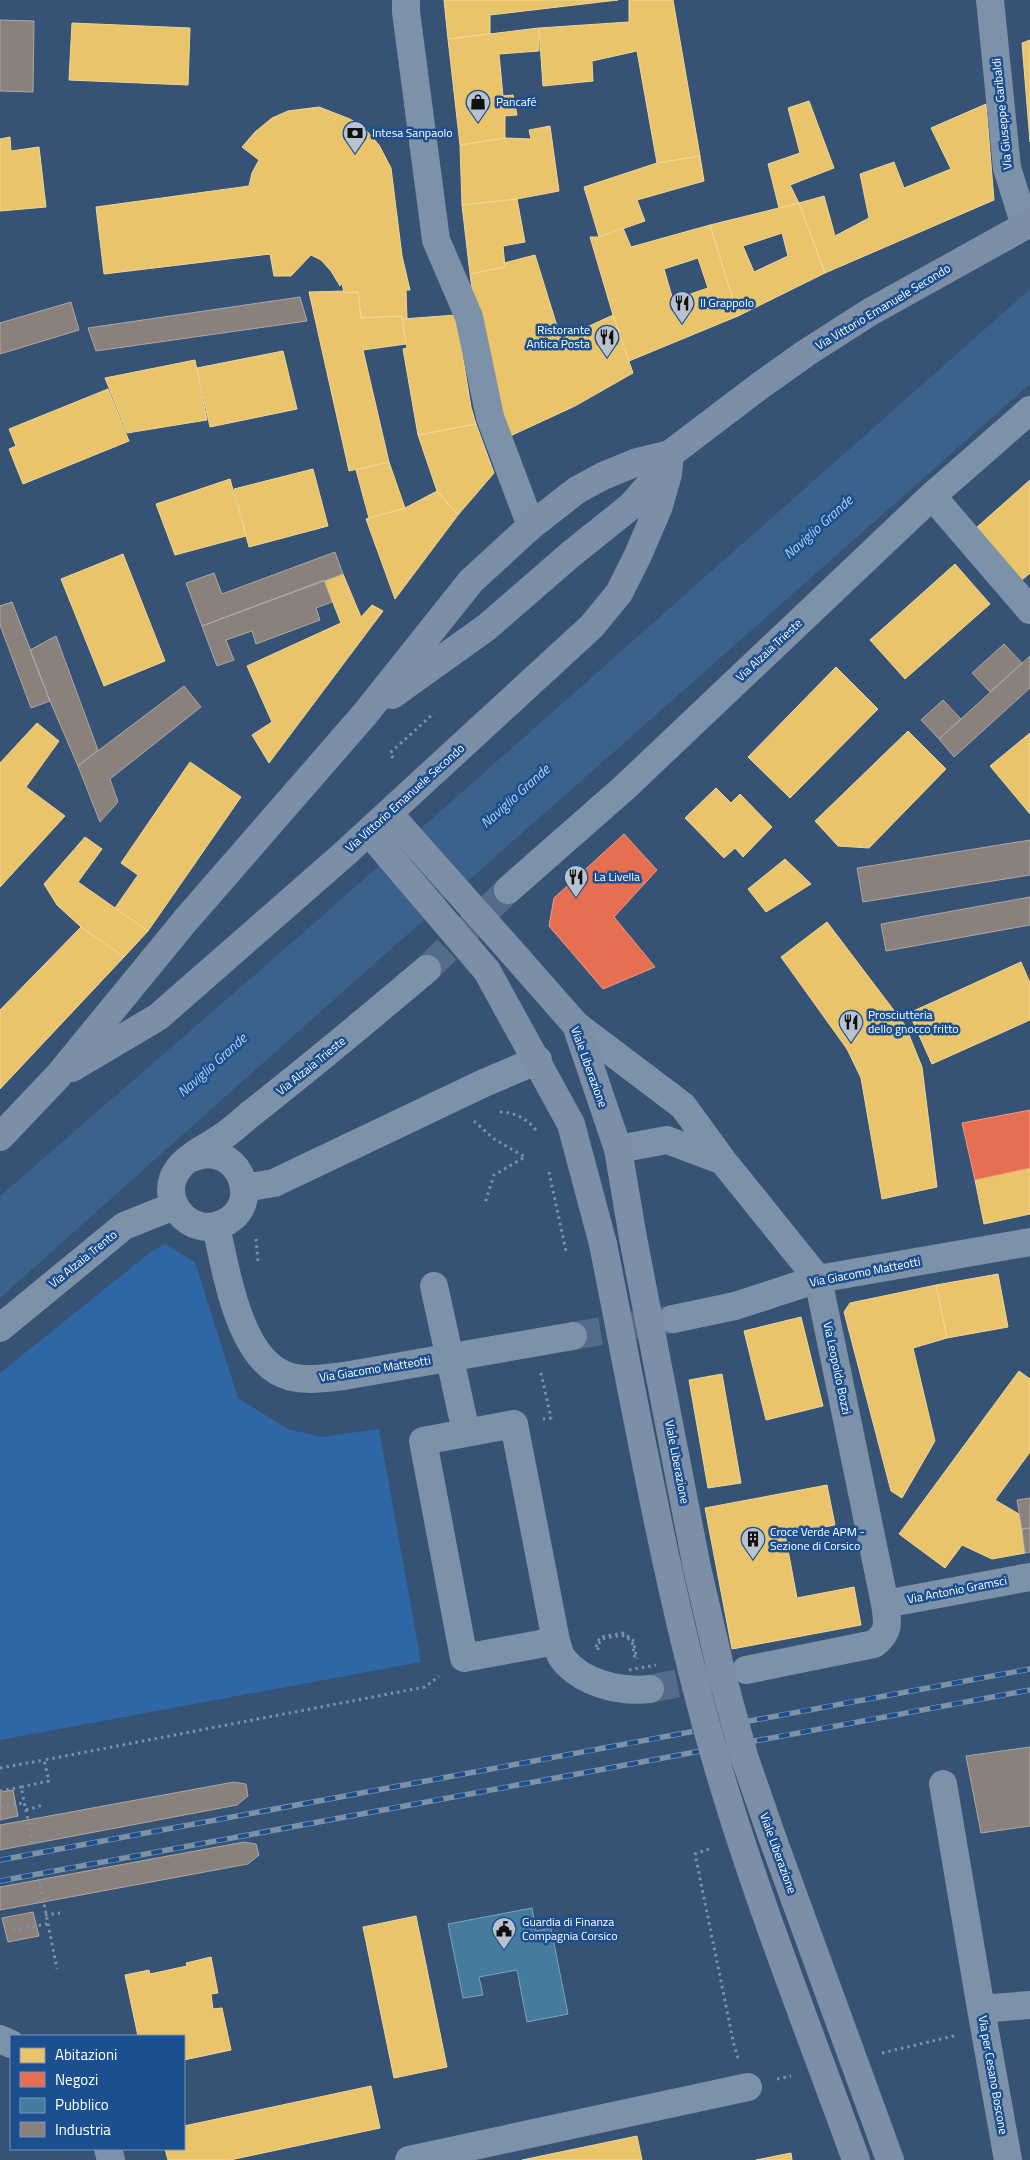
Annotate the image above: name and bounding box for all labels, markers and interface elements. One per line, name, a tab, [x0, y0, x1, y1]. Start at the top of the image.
street label: Via Giuseppe Garibaldi	[986, 57, 1017, 171]
shop icon: Pancafé	[465, 89, 491, 123]
place label: Pancafé	[496, 92, 537, 111]
bank icon: Intesa Sanpaolo	[342, 120, 368, 154]
place label: Intesa Sanpaolo	[372, 123, 453, 142]
street label: Via Vittorio Emanuele Secondo	[812, 259, 954, 355]
restaurant icon: Il Grappolo	[669, 290, 695, 324]
place label: Il Grappolo	[700, 293, 754, 312]
place label: Ristorante Antica Posta	[527, 320, 590, 353]
restaurant icon: Ristorante Antica Posta	[594, 324, 620, 358]
water label: Naviglio Grande	[778, 489, 858, 564]
street label: Via Alzaia Trieste	[731, 614, 806, 686]
street label: Via Vittorio Emanuele Secondo	[341, 739, 468, 856]
water label: Naviglio Grande	[475, 758, 555, 833]
restaurant icon: La Livella	[563, 864, 589, 898]
place label: La Livella	[594, 867, 640, 886]
place label: Prosciutteria dello gnocco fritto	[868, 1005, 959, 1038]
restaurant icon: Prosciutteria dello gnocco fritto	[838, 1009, 864, 1043]
street label: Viale Liberazione	[566, 1024, 613, 1110]
water label: Naviglio Grande	[172, 1027, 252, 1102]
street label: Via Alzaia Trieste	[272, 1032, 350, 1100]
street label: Via Alzaia Trento	[44, 1225, 121, 1292]
street label: Via Giacomo Matteotti	[808, 1251, 922, 1292]
street label: Via Leopoldo Bozzi	[818, 1320, 857, 1416]
street label: Via Giacomo Matteotti	[318, 1350, 432, 1387]
street label: Viale Liberazione	[660, 1418, 695, 1505]
place label: Croce Verde APM - Sezione di Corsico	[770, 1522, 865, 1555]
building icon: Croce Verde APM - Sezione di Corsico	[740, 1526, 766, 1560]
street label: Via Antonio Gramsci	[905, 1571, 1009, 1609]
street label: Viale Liberazione	[755, 1810, 802, 1896]
place label: Guardia di Finanza Compagnia Corsico	[522, 1912, 618, 1945]
public building icon: Guardia di Finanza Compagnia Corsico	[491, 1916, 517, 1950]
street label: Via per Cesano Boscone	[974, 2014, 1013, 2136]
legend	[10, 2035, 185, 2150]
text: Abitazioni	[55, 2043, 117, 2066]
text: Negozi	[55, 2068, 98, 2091]
text: Pubblico	[55, 2093, 109, 2116]
text: Industria	[55, 2118, 111, 2141]

